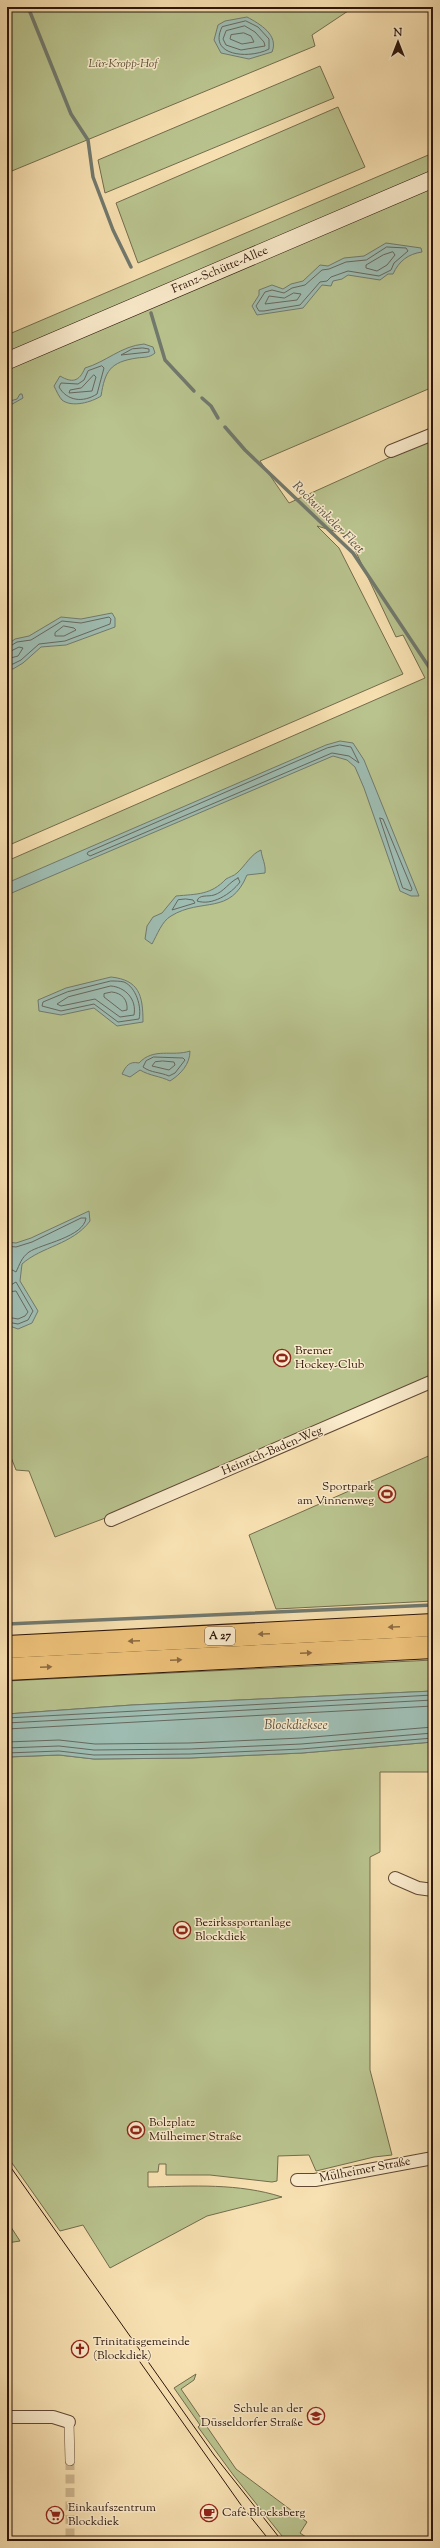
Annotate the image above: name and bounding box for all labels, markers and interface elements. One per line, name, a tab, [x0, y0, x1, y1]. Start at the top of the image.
north arrow	[378, 22, 418, 62]
text: N	[393, 25, 403, 41]
park label: Lür-Kropp-Hof	[88, 55, 159, 73]
street label: Franz-Schütte-Allee	[169, 241, 271, 298]
water label: Rockwinkeler Fleet	[288, 478, 368, 558]
place label: Bremer Hockey-Club	[295, 1342, 365, 1374]
sports icon: Bremer Hockey-Club	[272, 1348, 292, 1368]
street label: Heinrich-Baden-Weg	[219, 1422, 325, 1480]
place label: Sportpark am Vinnenweg	[297, 1478, 374, 1510]
sports icon: Sportpark am Vinnenweg	[377, 1484, 397, 1504]
one-way arrow	[388, 1624, 400, 1631]
road number: A 27	[205, 1627, 235, 1645]
one-way arrow	[258, 1631, 270, 1638]
one-way arrow	[127, 1638, 140, 1644]
one-way arrow	[300, 1650, 312, 1657]
one-way arrow	[170, 1657, 182, 1664]
one-way arrow	[40, 1664, 53, 1670]
water label: Blockdieksee	[264, 1717, 328, 1735]
place label: Bezirkssportanlage Blockdiek	[195, 1914, 291, 1946]
sports icon: Bezirkssportanlage Blockdiek	[172, 1920, 192, 1940]
place label: Bolzplatz Mülheimer Straße	[149, 2114, 242, 2146]
sports icon: Bolzplatz Mülheimer Straße	[126, 2120, 146, 2140]
street label: Mülheimer Straße	[318, 2152, 413, 2188]
place label: Trinitatisgemeinde (Blockdiek)	[93, 2333, 190, 2365]
church icon: Trinitatisgemeinde (Blockdiek)	[70, 2339, 90, 2359]
place label: Schule an der Düsseldorfer Straße	[201, 2400, 303, 2432]
school or university icon: Schule an der Düsseldorfer Straße	[306, 2406, 326, 2426]
place label: Einkaufszentrum Blockdiek	[68, 2499, 156, 2531]
cafe icon: Cafe Blocksberg	[199, 2503, 219, 2523]
place label: Cafe Blocksberg	[222, 2504, 306, 2522]
supermarket icon: Einkaufszentrum Blockdiek	[45, 2505, 65, 2525]

